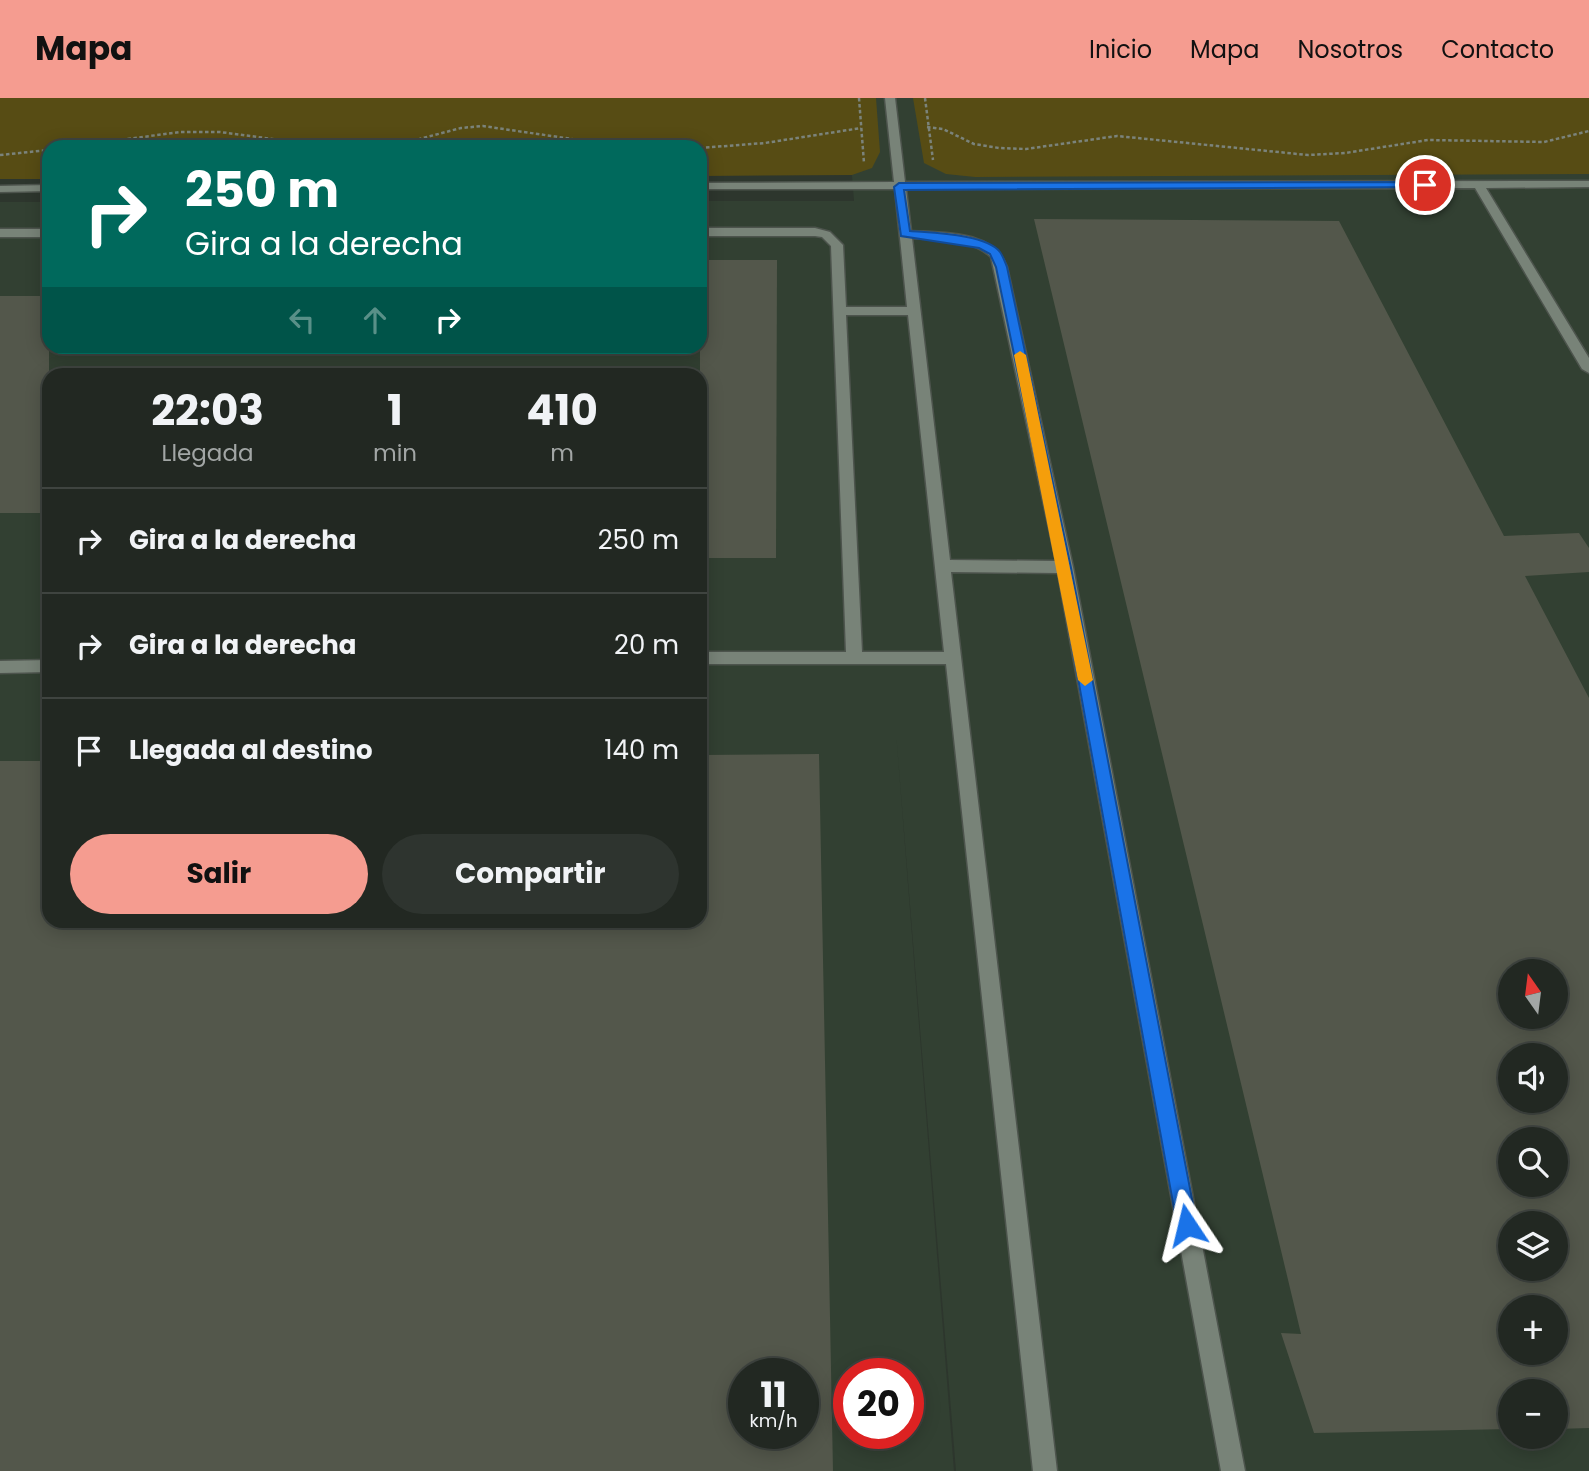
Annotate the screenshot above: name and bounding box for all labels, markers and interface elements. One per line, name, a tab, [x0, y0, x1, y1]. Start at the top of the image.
text: Mapa	[35, 25, 133, 72]
text: Inicio	[1089, 33, 1152, 66]
text: Mapa	[1190, 33, 1259, 66]
text: Nosotros	[1297, 33, 1403, 66]
text: Contacto	[1441, 33, 1554, 66]
pin	[1395, 155, 1455, 215]
text: 250 m	[185, 156, 339, 224]
icon: arrive	[1406, 166, 1444, 204]
icon: right	[70, 168, 161, 259]
text: Gira a la derecha	[185, 221, 463, 266]
icon: left	[283, 301, 321, 339]
icon: ahead	[356, 301, 394, 339]
icon: right	[429, 301, 467, 339]
text: 22:03	[151, 381, 264, 440]
text: 1	[387, 381, 403, 440]
text: 410	[526, 381, 598, 440]
text: Llegada	[161, 437, 254, 469]
text: min	[373, 437, 417, 469]
text: m	[550, 437, 574, 469]
icon: right	[70, 522, 108, 560]
text: Gira a la derecha	[129, 522, 357, 558]
text: 250 m	[598, 522, 679, 558]
icon: right	[70, 627, 108, 665]
text: Gira a la derecha	[129, 627, 357, 663]
text: 20 m	[614, 627, 679, 663]
icon: arrive	[70, 732, 108, 770]
text: Llegada al destino	[129, 732, 373, 768]
text: 140 m	[604, 732, 679, 768]
button: Salir	[70, 834, 368, 914]
button: Compartir	[382, 834, 679, 914]
north arrow	[1498, 959, 1568, 1029]
map controls	[1498, 959, 1568, 1449]
button: sound	[1498, 1043, 1568, 1113]
button: search	[1498, 1127, 1568, 1197]
position arrow	[1150, 1188, 1224, 1262]
button: layers	[1498, 1211, 1568, 1281]
button: +	[1498, 1295, 1568, 1365]
speed limit sign: 20	[833, 1358, 924, 1449]
text: 11	[760, 1370, 787, 1419]
button: −	[1498, 1379, 1568, 1449]
text: km/h	[750, 1408, 797, 1433]

